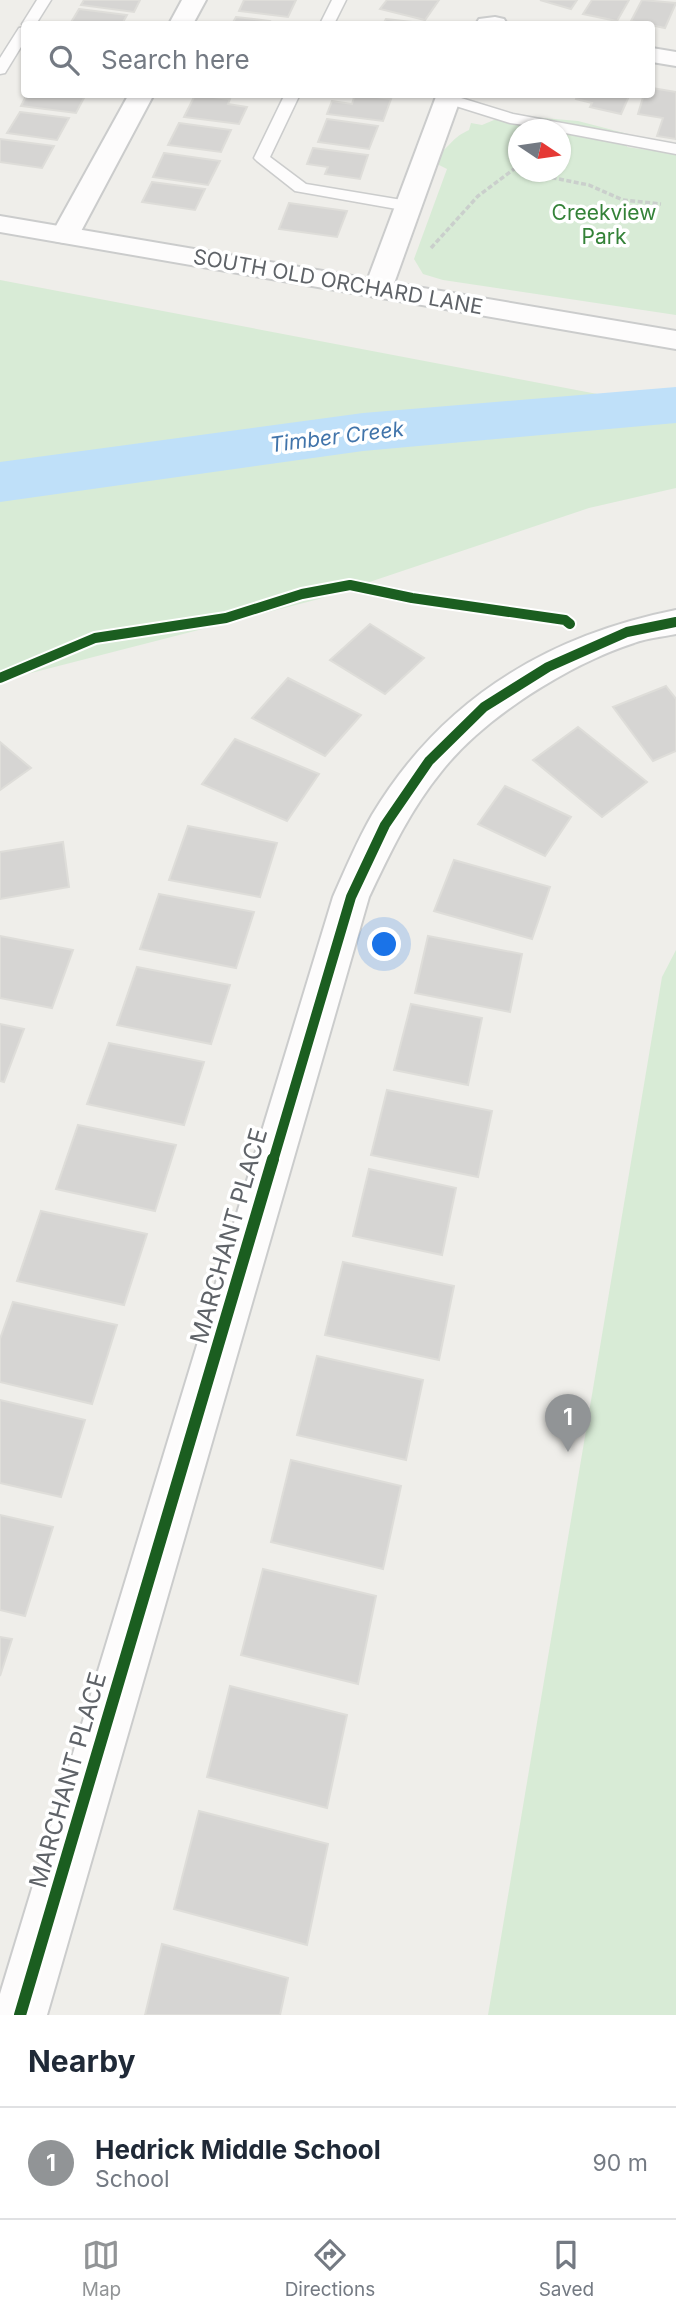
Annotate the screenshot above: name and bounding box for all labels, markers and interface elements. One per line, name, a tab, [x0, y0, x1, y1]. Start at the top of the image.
search box	[21, 21, 655, 98]
icon: search	[45, 41, 83, 79]
text: Search here	[101, 44, 250, 75]
north arrow	[508, 119, 571, 182]
park label: Creekview Park	[552, 200, 656, 249]
street label: SOUTH OLD ORCHARD LANE	[191, 244, 485, 319]
water label: Timber Creek	[269, 416, 406, 457]
your location	[367, 927, 401, 961]
street label: MARCHANT PLACE	[184, 1125, 273, 1347]
pin: 1	[545, 1394, 591, 1452]
street label: MARCHANT PLACE	[23, 1669, 112, 1891]
text: Nearby	[28, 2043, 136, 2079]
text: Hedrick Middle School	[95, 2134, 381, 2165]
text: 1	[46, 2149, 56, 2177]
text: 90 m	[593, 2149, 648, 2177]
text: School	[95, 2165, 170, 2193]
tab: Map	[82, 2236, 121, 2301]
tab: Directions	[285, 2236, 375, 2301]
tab: Saved	[539, 2236, 594, 2301]

